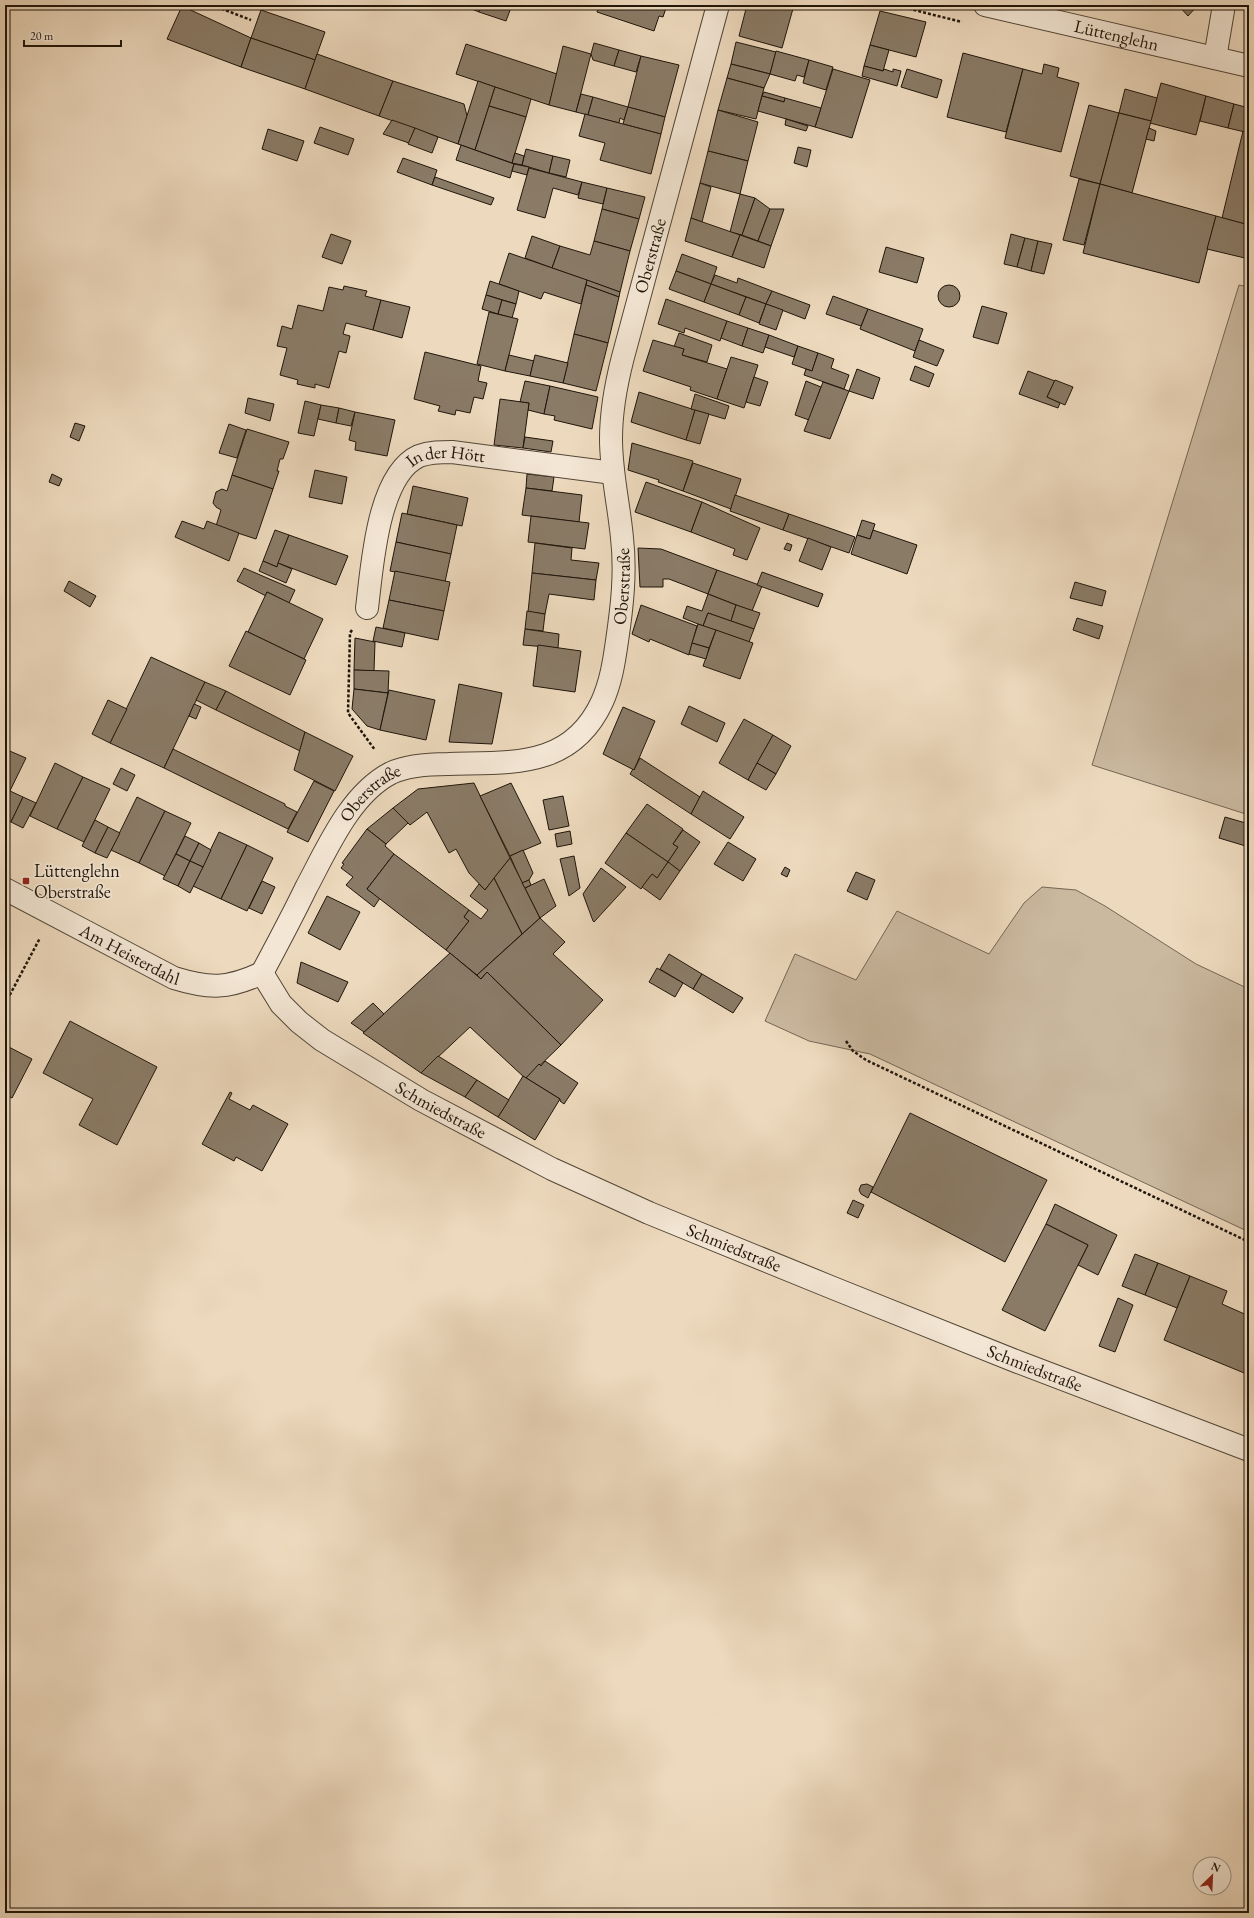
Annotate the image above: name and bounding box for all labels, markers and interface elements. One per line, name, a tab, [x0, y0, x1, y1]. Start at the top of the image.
street label: Lüttenglehn	[1072, 14, 1162, 56]
scale bar	[24, 22, 121, 48]
text: 20 m	[30, 28, 54, 44]
street label: Oberstraße	[629, 216, 671, 296]
street label: In der Hött	[401, 440, 487, 472]
street label: Oberstraße	[607, 547, 635, 626]
street label: Oberstraße	[334, 758, 404, 826]
place label: Lüttenglehn Oberstraße	[34, 859, 120, 903]
marker: Lüttenglehn Oberstraße	[21, 876, 31, 886]
street label: Am Heisterdahl	[75, 918, 183, 990]
street label: Schmiedstraße	[391, 1075, 491, 1143]
street label: Schmiedstraße	[683, 1218, 785, 1277]
street label: Schmiedstraße	[984, 1339, 1086, 1396]
north arrow	[1192, 1856, 1232, 1896]
text: N	[1209, 1859, 1223, 1875]

